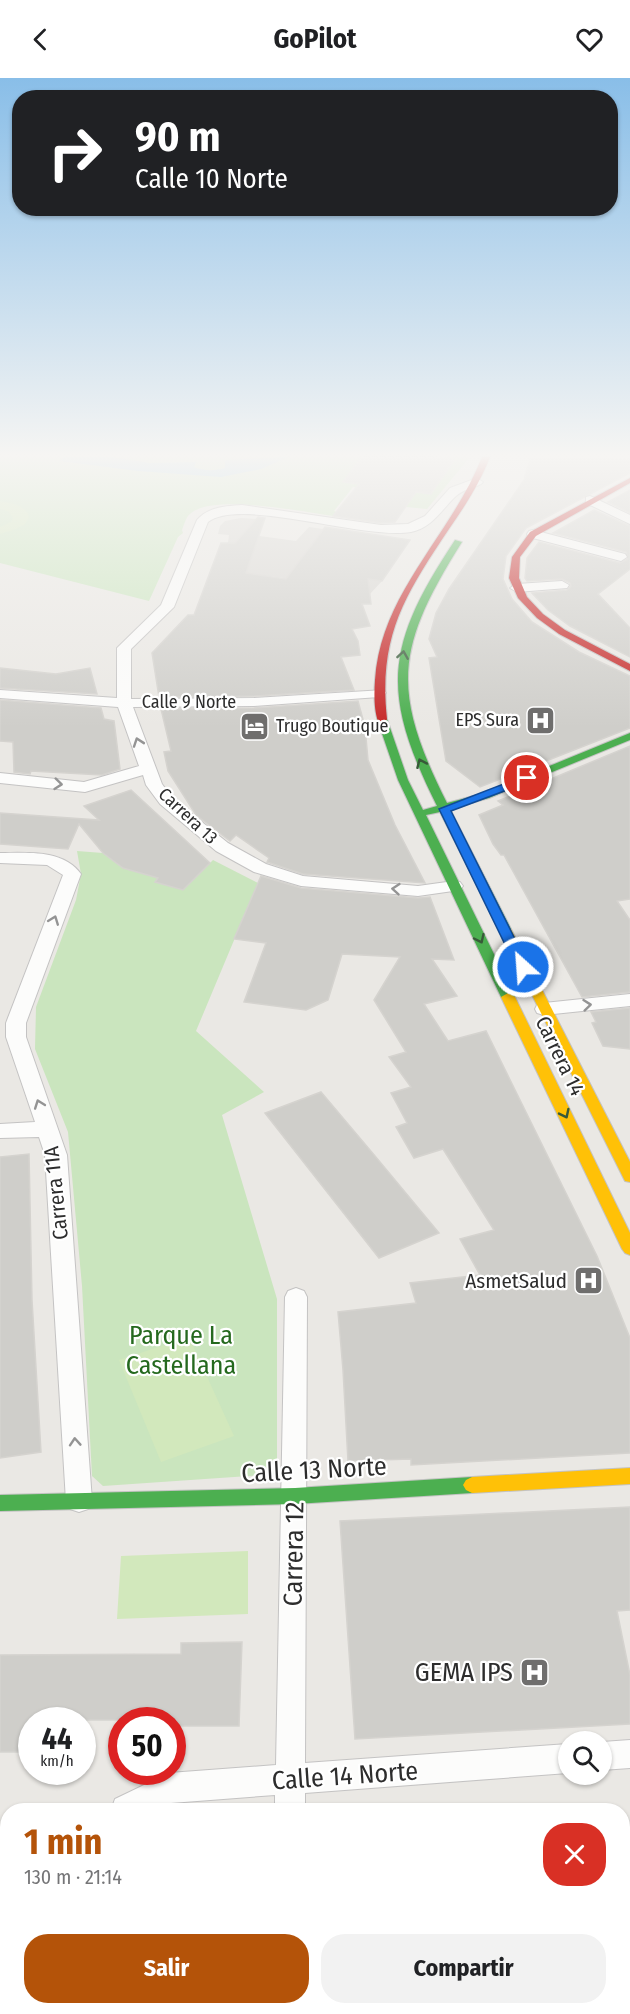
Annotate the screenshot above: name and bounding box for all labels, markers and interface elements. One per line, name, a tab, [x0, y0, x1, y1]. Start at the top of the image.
icon: back	[24, 23, 57, 56]
text: GoPilot	[273, 23, 357, 55]
icon: heart	[573, 23, 606, 56]
text: 90 m	[135, 112, 220, 162]
icon: right	[36, 114, 114, 192]
text: Calle 10 Norte	[135, 163, 288, 195]
one-way arrow	[397, 651, 409, 660]
street label: Calle 9 Norte	[142, 691, 236, 713]
hospital icon: EPS Sura	[524, 704, 556, 736]
place label: EPS Sura	[455, 709, 519, 731]
hotel icon: Trugo Boutique	[239, 710, 271, 742]
place label: Trugo Boutique	[276, 715, 389, 737]
one-way arrow	[132, 737, 145, 747]
pin	[501, 752, 552, 803]
one-way arrow	[416, 758, 428, 769]
icon: arrive	[510, 761, 543, 794]
one-way arrow	[54, 777, 63, 790]
street label: Carrera 13	[154, 783, 222, 849]
one-way arrow	[392, 883, 401, 896]
one-way arrow	[47, 915, 60, 926]
one-way arrow	[472, 933, 484, 944]
position arrow	[491, 935, 555, 999]
one-way arrow	[582, 999, 591, 1011]
street label: Carrera 14	[530, 1012, 590, 1100]
one-way arrow	[33, 1099, 46, 1110]
one-way arrow	[557, 1108, 569, 1119]
street label: Carrera 11A	[38, 1145, 74, 1241]
hospital icon: AsmetSalud	[572, 1265, 604, 1297]
place label: AsmetSalud	[465, 1268, 567, 1294]
park label: Parque La Castellana	[126, 1320, 236, 1381]
one-way arrow	[69, 1438, 82, 1447]
street label: Calle 13 Norte	[241, 1451, 387, 1489]
street label: Carrera 12	[278, 1501, 310, 1607]
hospital icon: GEMA IPS	[518, 1656, 550, 1688]
place label: GEMA IPS	[415, 1657, 513, 1688]
speed limit sign: 50	[108, 1707, 186, 1785]
text: 44	[42, 1721, 72, 1757]
map controls	[558, 1731, 612, 1785]
button: search	[558, 1731, 612, 1785]
text: km/h	[40, 1752, 74, 1770]
street label: Calle 14 Norte	[271, 1755, 419, 1797]
text: 1 min	[24, 1820, 102, 1864]
button: close	[543, 1823, 606, 1886]
text: 130 m · 21:14	[24, 1865, 122, 1889]
button: Salir	[24, 1934, 309, 2003]
button: Compartir	[321, 1934, 606, 2003]

